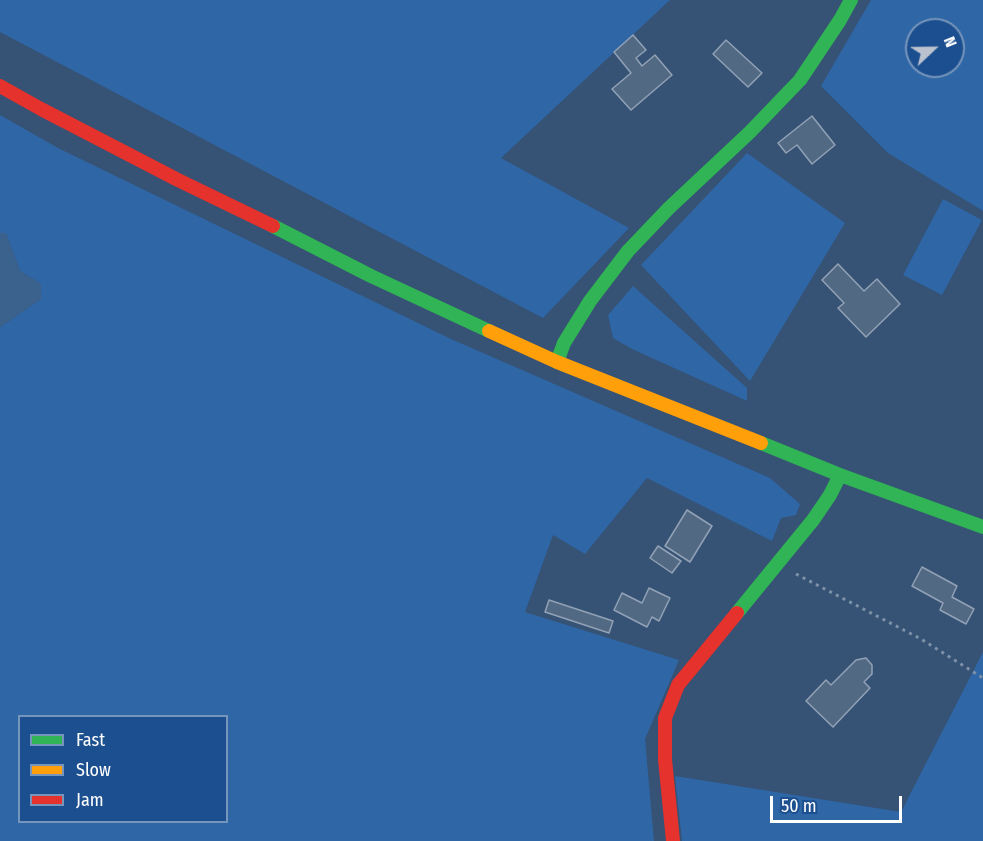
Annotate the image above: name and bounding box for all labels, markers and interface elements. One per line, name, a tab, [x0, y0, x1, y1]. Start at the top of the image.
north arrow	[905, 18, 965, 78]
text: N	[940, 34, 961, 50]
legend	[18, 715, 228, 823]
text: Fast	[76, 729, 105, 751]
text: Slow	[76, 759, 111, 781]
scale bar	[773, 784, 905, 822]
text: Jam	[76, 789, 104, 811]
text: 50 m	[781, 795, 817, 817]

